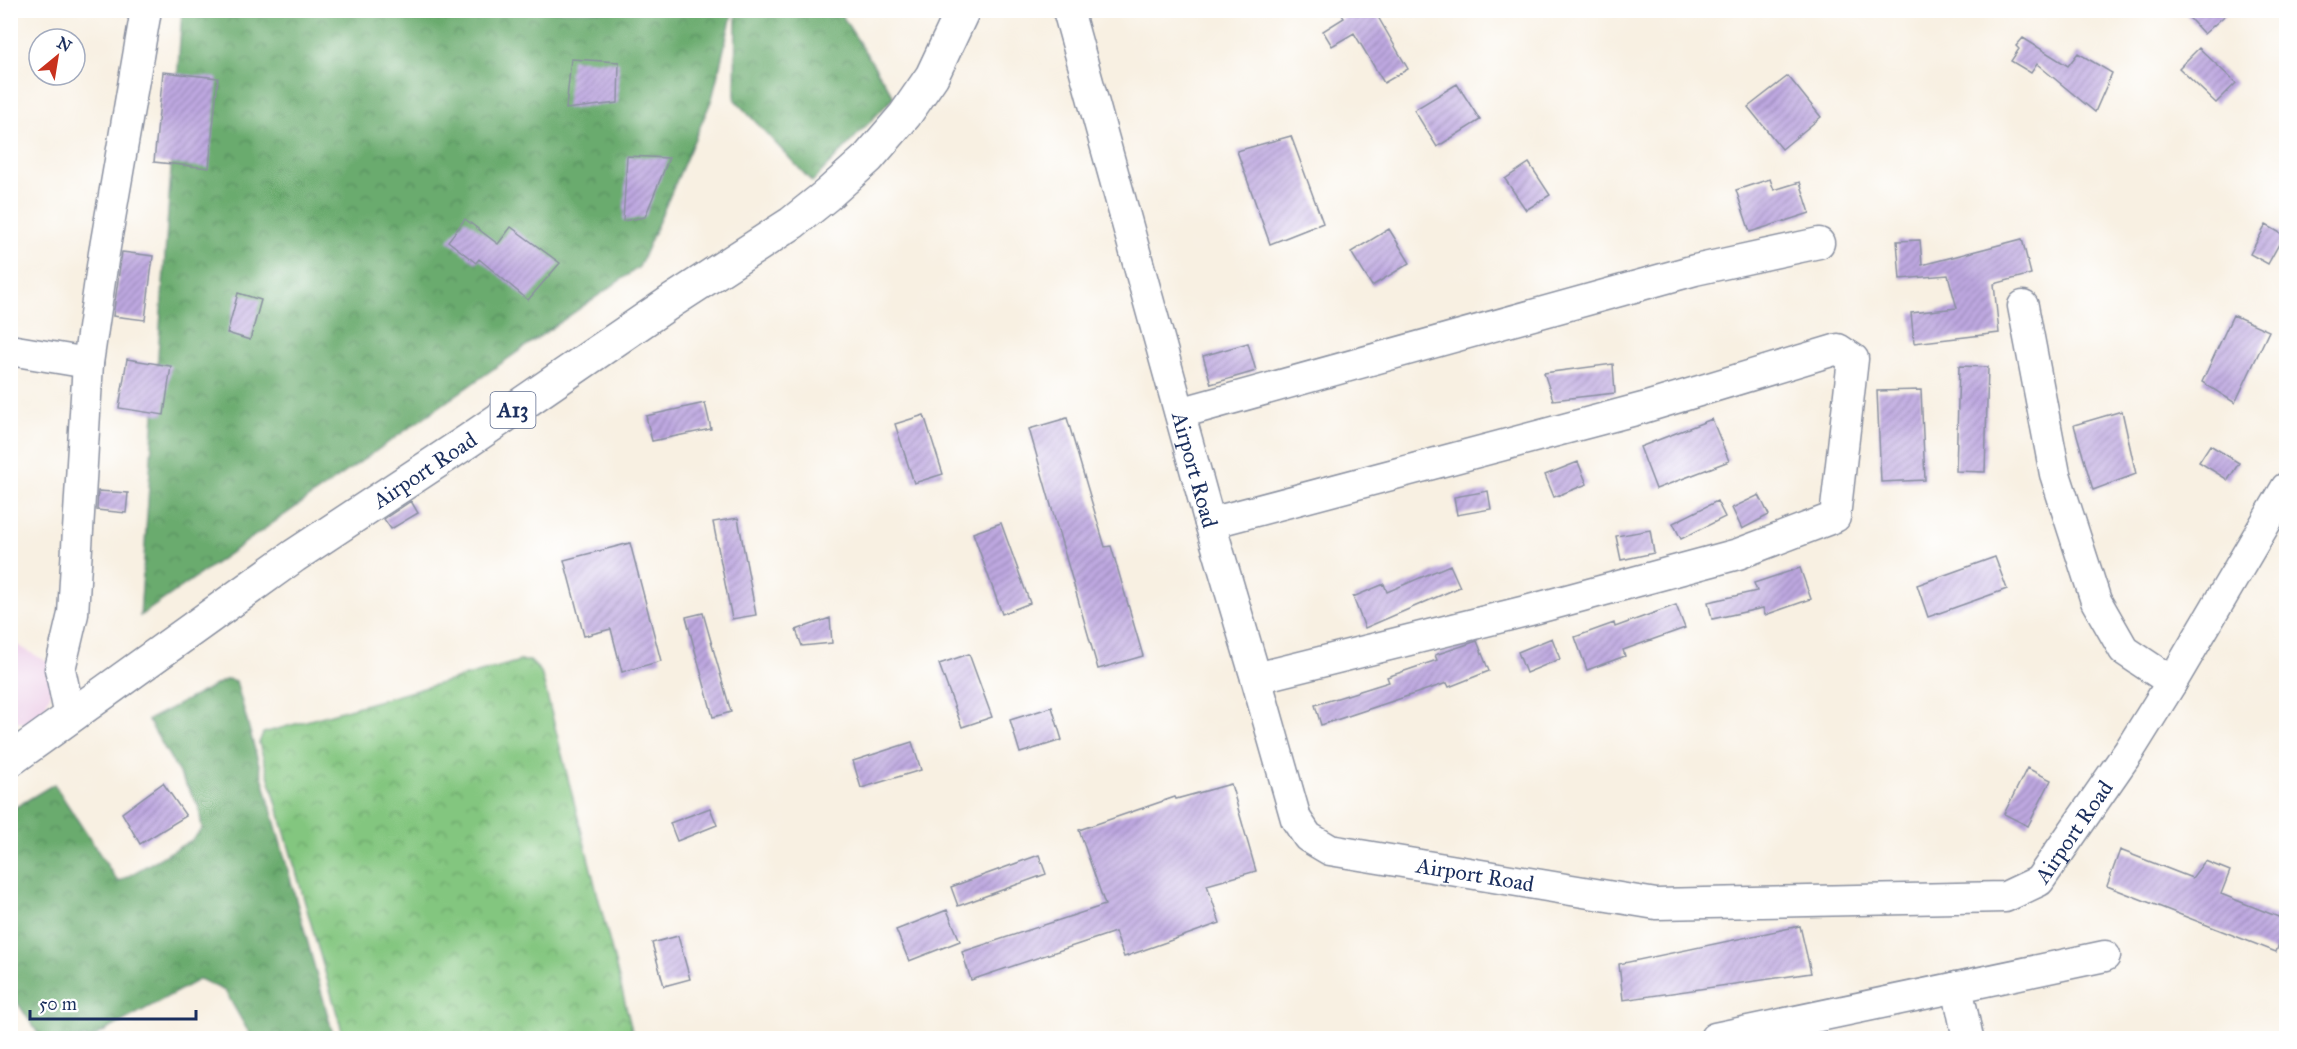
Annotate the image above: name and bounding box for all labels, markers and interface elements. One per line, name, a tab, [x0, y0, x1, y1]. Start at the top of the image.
north arrow	[27, 27, 87, 87]
text: N	[54, 33, 75, 56]
road number: A13	[490, 392, 536, 428]
street label: Airport Road	[1166, 408, 1224, 531]
street label: Airport Road	[366, 426, 482, 514]
street label: Airport Road	[2028, 775, 2118, 889]
street label: Airport Road	[1413, 851, 1536, 897]
scale bar	[30, 983, 196, 1021]
text: 50 m	[39, 993, 77, 1015]

